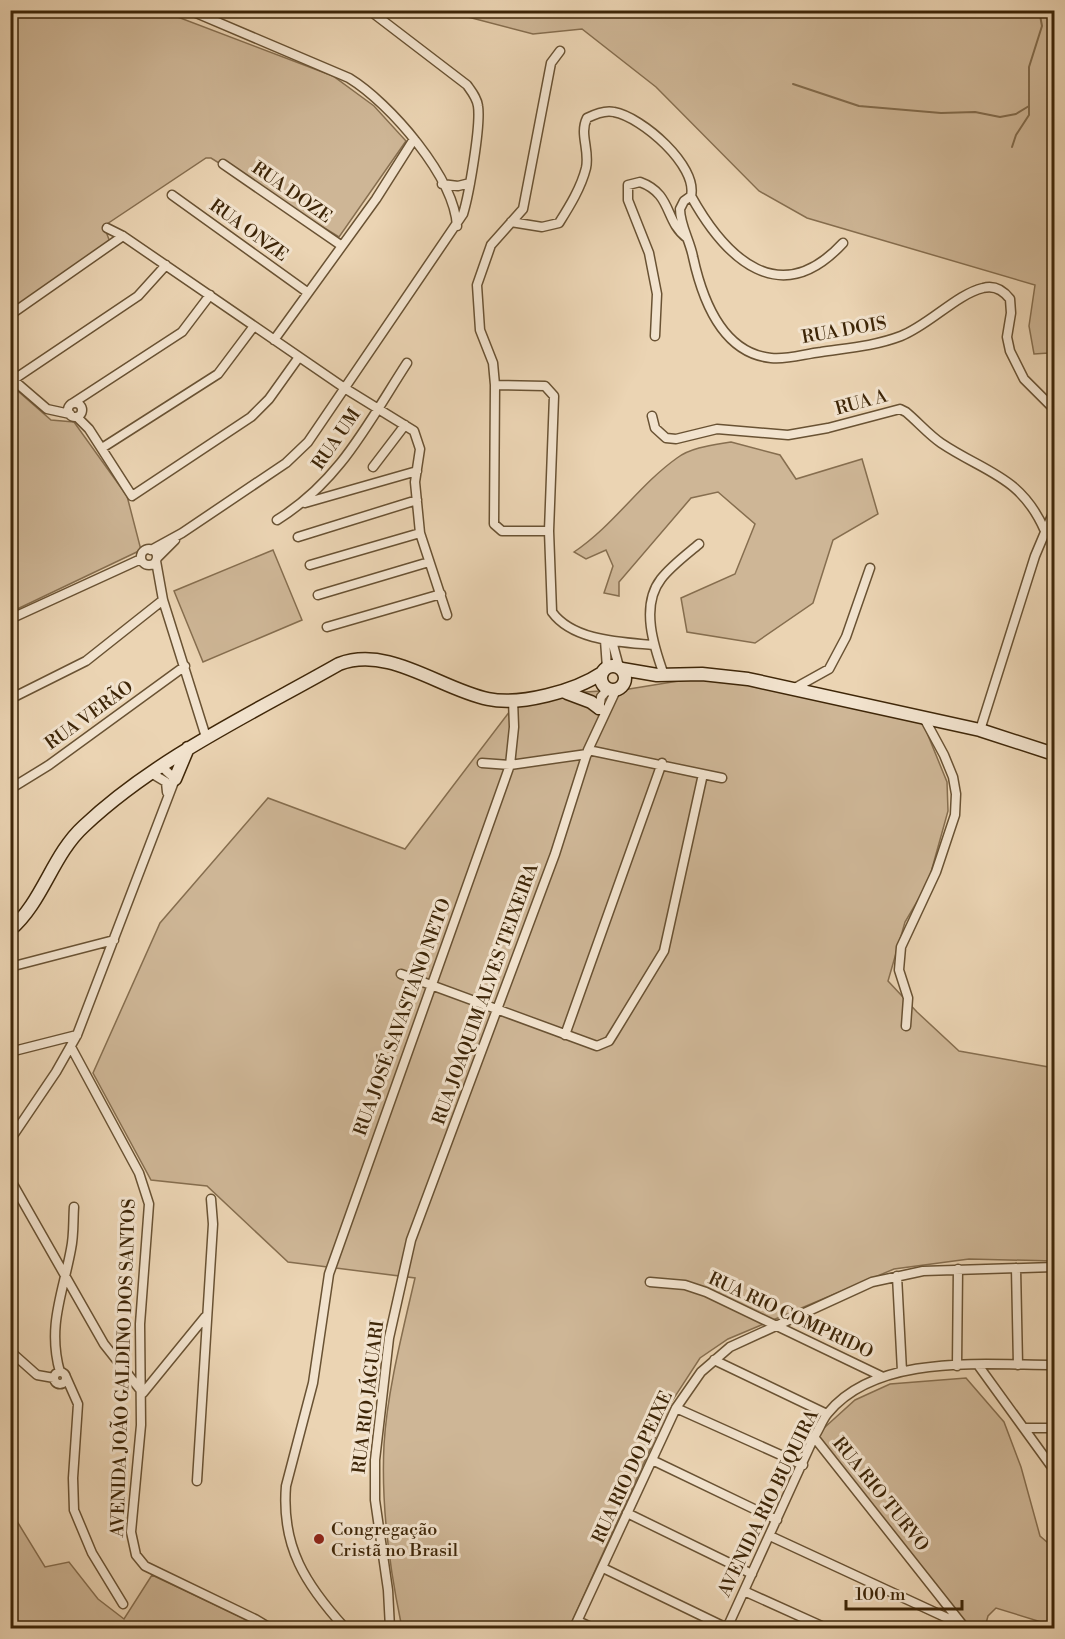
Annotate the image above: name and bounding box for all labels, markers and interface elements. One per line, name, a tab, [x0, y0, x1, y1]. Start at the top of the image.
street label: RUA DOZE	[247, 156, 336, 228]
street label: RUA ONZE	[205, 194, 293, 267]
street label: RUA DOIS	[800, 312, 888, 349]
street label: RUA A	[833, 384, 890, 420]
street label: RUA UM	[307, 404, 366, 474]
street label: RUA VERÃO	[40, 675, 138, 755]
street label: RUA JOAQUIM ALVES TEIXEIRA	[427, 860, 544, 1128]
street label: RUA JOSÉ SAVASTANO NETO	[349, 895, 456, 1139]
street label: AVENIDA JOÃO GALDINO DOS SANTOS	[105, 1198, 141, 1539]
street label: RUA RIO COMPRIDO	[705, 1267, 877, 1364]
street label: RUA RIO JÁGUARI	[348, 1319, 389, 1475]
street label: RUA RIO DO PEIXE	[587, 1387, 678, 1547]
street label: AVENIDA RIO BUQUIRA	[713, 1405, 824, 1602]
street label: RUA RIO TURVO	[827, 1432, 934, 1556]
place label: Congregação Cristã no Brasil	[331, 1518, 459, 1562]
marker: Congregação Cristã no Brasil	[312, 1532, 326, 1546]
scale bar	[846, 1573, 962, 1611]
text: 100 m	[855, 1583, 906, 1606]

